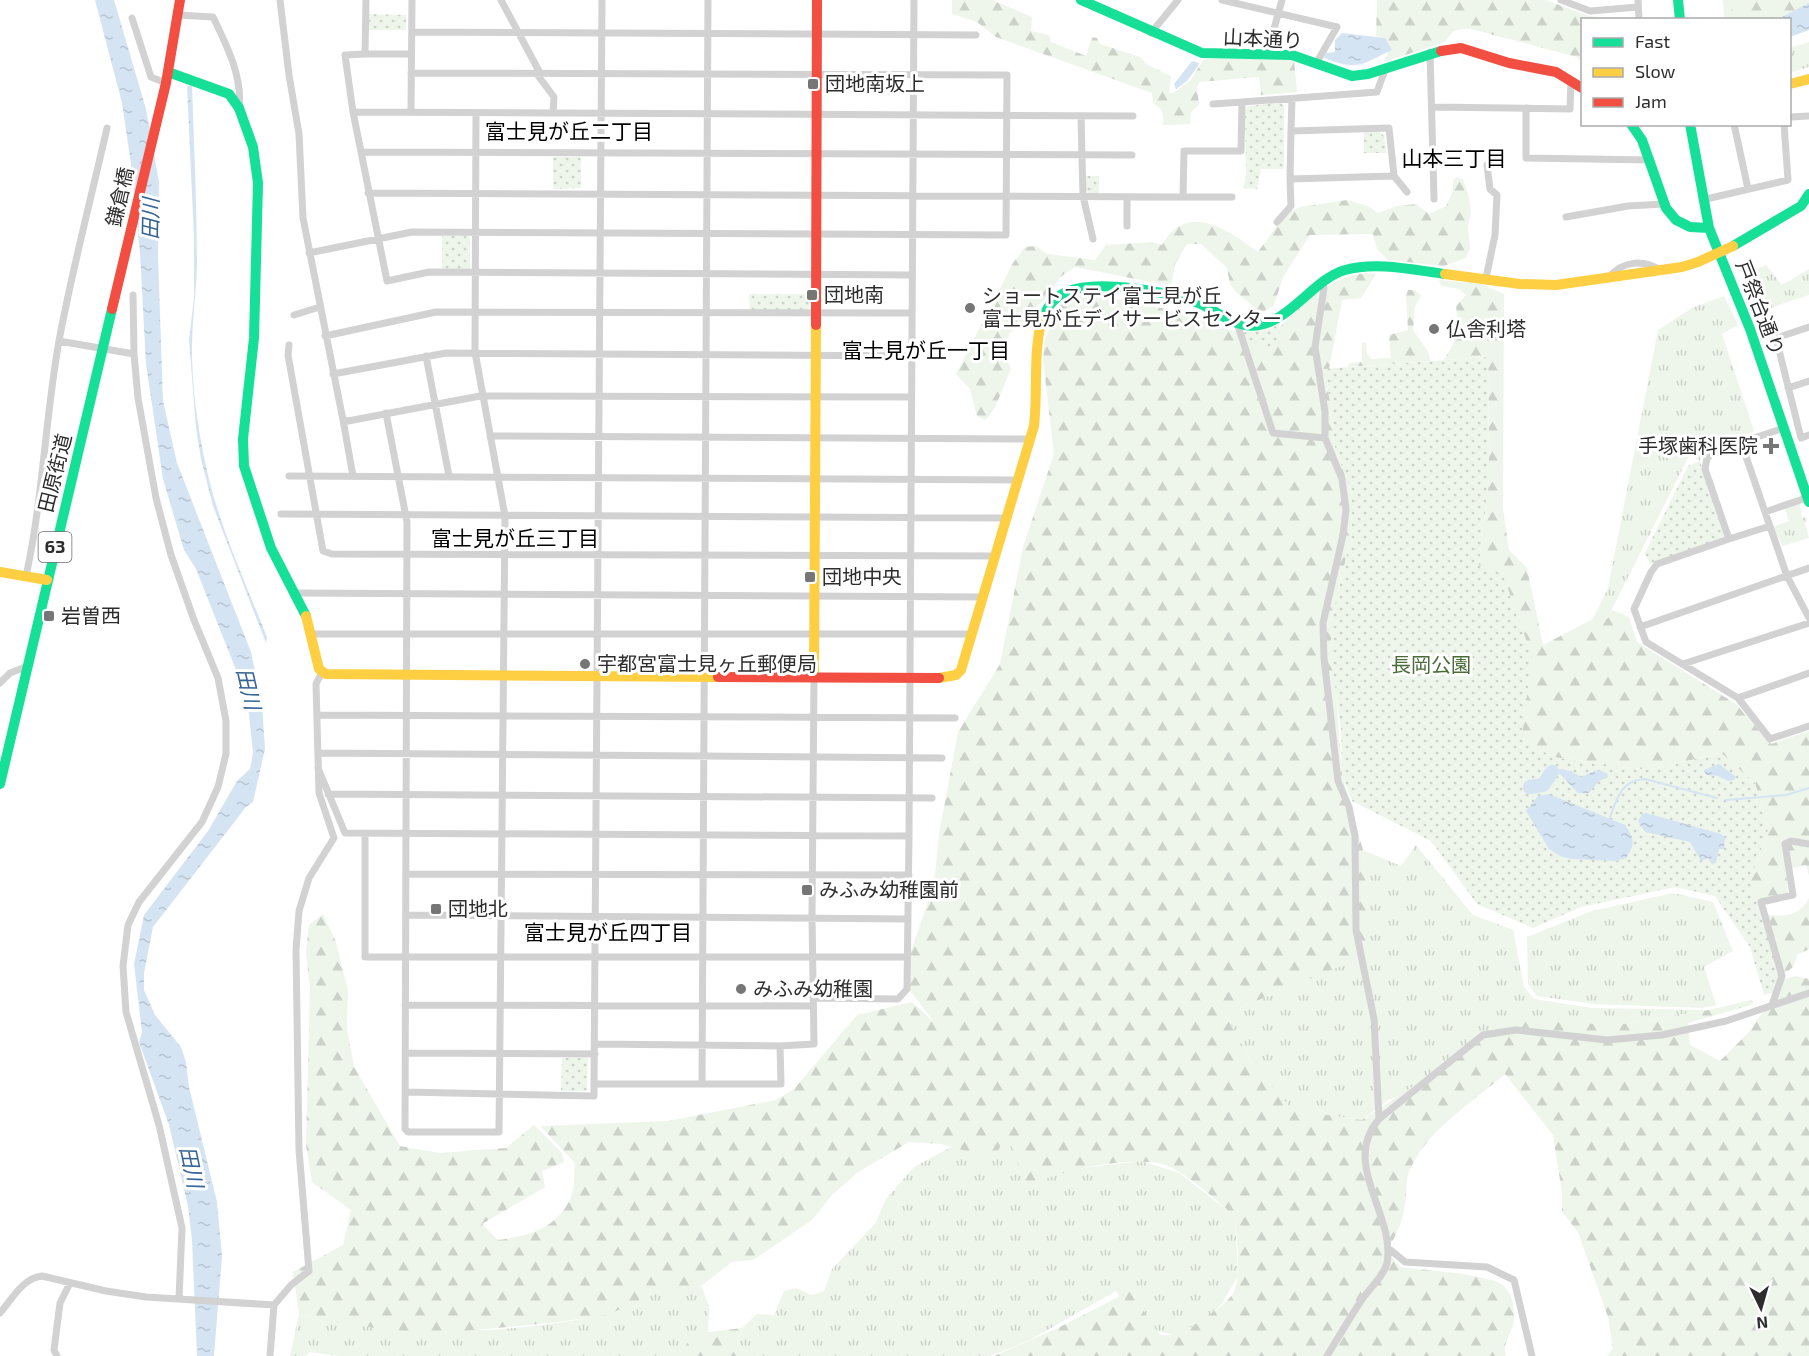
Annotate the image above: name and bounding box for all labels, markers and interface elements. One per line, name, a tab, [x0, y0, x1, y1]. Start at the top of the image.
legend	[1581, 18, 1791, 126]
street label: 山本通り	[1222, 24, 1304, 52]
text: Fast	[1635, 30, 1670, 52]
text: Slow	[1635, 60, 1676, 82]
place label: 団地南坂上	[825, 71, 925, 95]
marker: 団地南坂上	[806, 77, 820, 91]
text: Jam	[1635, 90, 1667, 112]
district label: 富士見が丘二丁目	[485, 118, 653, 143]
district label: 山本三丁目	[1402, 145, 1507, 170]
street label: 鎌倉橋	[101, 165, 137, 229]
water label: 田川	[137, 196, 162, 240]
street label: 戸祭台通り	[1732, 257, 1790, 359]
place label: 団地南	[824, 282, 884, 306]
place label: ショートステイ富士見が丘 富士見が丘デイサービスセンター	[982, 283, 1282, 330]
marker: 団地南	[805, 288, 819, 302]
marker: ショートステイ富士見が丘 富士見が丘デイサービスセンター	[963, 301, 977, 315]
place label: 仏舎利塔	[1446, 316, 1526, 340]
marker: 仏舎利塔	[1427, 322, 1441, 336]
district label: 富士見が丘一丁目	[842, 337, 1010, 362]
street label: 田原街道	[33, 431, 75, 514]
place label: 手塚歯科医院	[1638, 433, 1758, 457]
marker: 手塚歯科医院	[1762, 437, 1780, 455]
district label: 富士見が丘三丁目	[431, 525, 599, 550]
road number: 63	[38, 532, 72, 562]
place label: 団地中央	[822, 564, 902, 588]
marker: 団地中央	[803, 570, 817, 584]
place label: 岩曽西	[61, 603, 121, 627]
marker: 岩曽西	[42, 609, 56, 623]
place label: 宇都宮富士見ヶ丘郵便局	[597, 651, 817, 675]
park label: 長岡公園	[1391, 652, 1471, 676]
marker: 宇都宮富士見ヶ丘郵便局	[578, 657, 592, 671]
water label: 田川	[233, 665, 267, 714]
place label: みふみ幼稚園前	[819, 877, 959, 901]
marker: みふみ幼稚園前	[800, 883, 814, 897]
place label: 団地北	[448, 896, 508, 920]
marker: 団地北	[429, 902, 443, 916]
district label: 富士見が丘四丁目	[524, 919, 692, 944]
place label: みふみ幼稚園	[753, 976, 873, 1000]
marker: みふみ幼稚園	[734, 982, 748, 996]
water label: 田川	[176, 1144, 209, 1192]
north arrow	[1731, 1278, 1791, 1338]
text: N	[1756, 1313, 1769, 1333]

